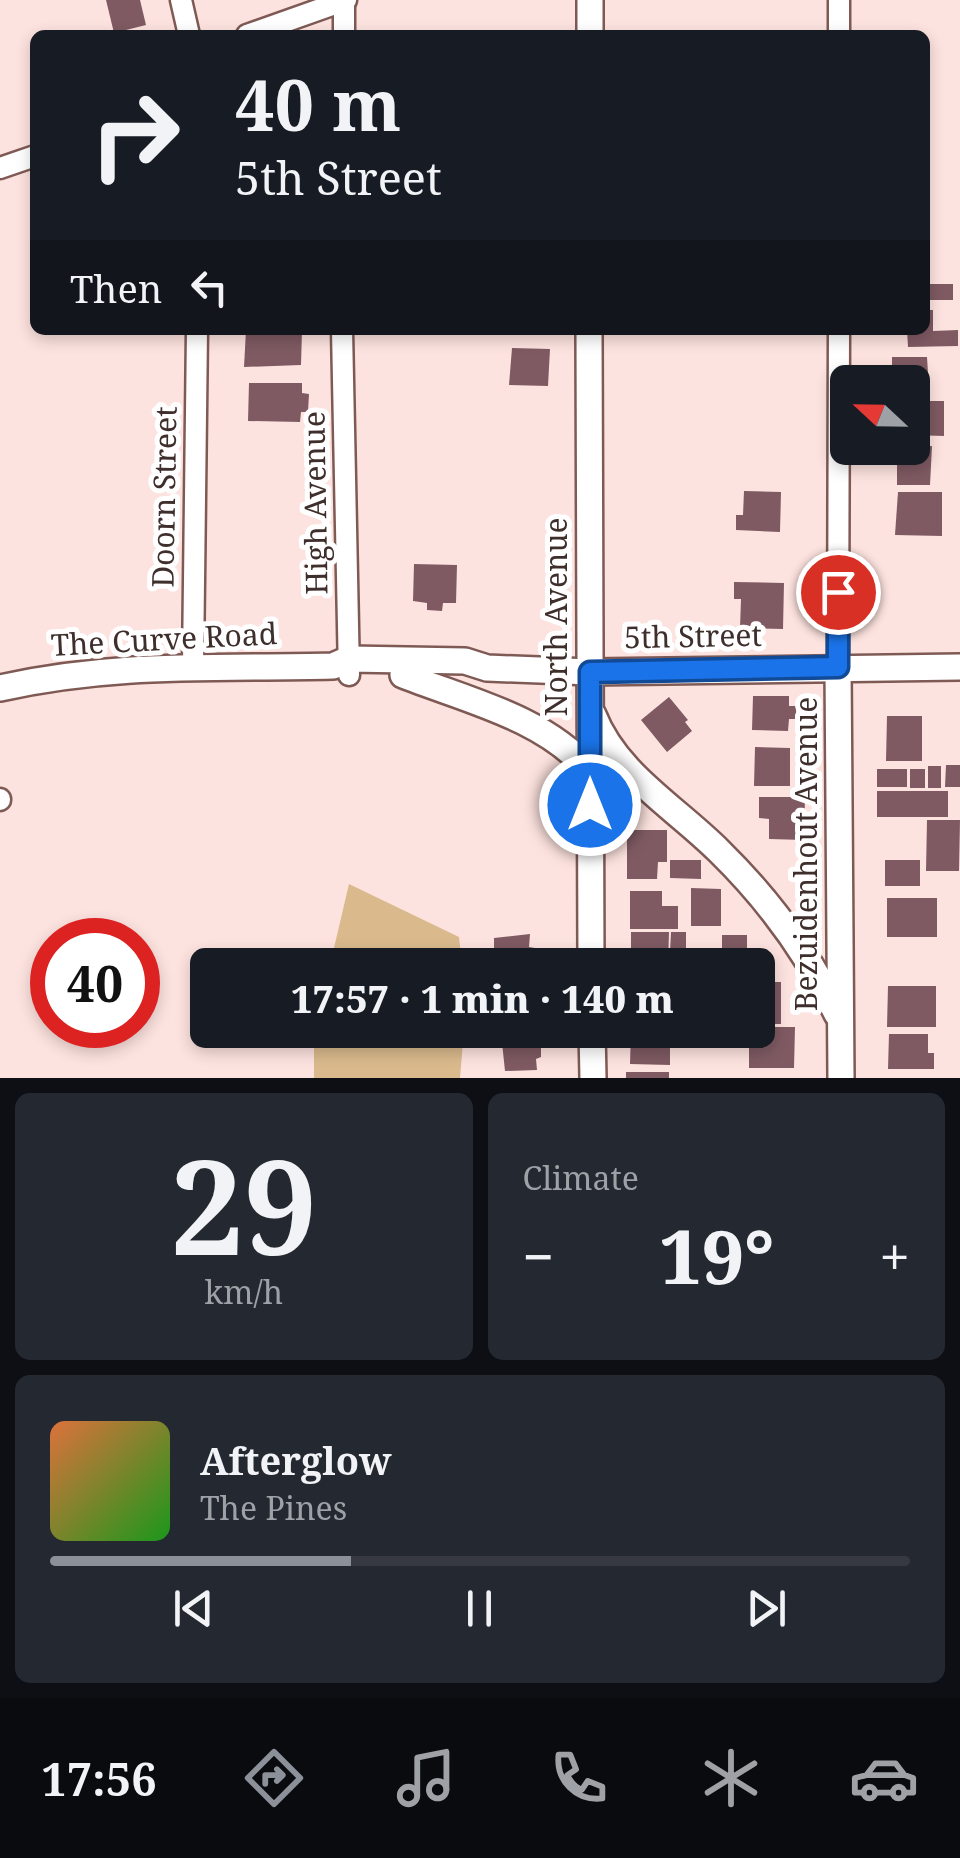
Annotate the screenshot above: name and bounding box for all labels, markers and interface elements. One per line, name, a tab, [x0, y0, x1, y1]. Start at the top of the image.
text: 40 m	[235, 56, 401, 152]
icon: right	[70, 70, 200, 200]
text: 5th Street	[235, 147, 442, 208]
icon: left	[182, 260, 237, 315]
text: Then	[70, 262, 162, 314]
north arrow	[830, 365, 930, 465]
map controls	[830, 365, 930, 465]
street label: Doorn Street	[141, 406, 186, 588]
street label: High Avenue	[292, 411, 337, 595]
street label: North Avenue	[535, 518, 576, 716]
pin	[796, 550, 881, 635]
icon: arrive	[811, 565, 866, 620]
street label: The Curve Road	[50, 612, 278, 665]
street label: 5th Street	[624, 614, 762, 657]
street label: Bezuidenhout Avenue	[785, 697, 826, 1011]
position arrow	[538, 753, 642, 857]
speed limit sign: 40	[30, 918, 160, 1048]
text: 17:57 · 1 min · 140 m	[291, 972, 674, 1024]
text: 29	[170, 1116, 317, 1293]
text: Climate	[523, 1156, 639, 1199]
text: 19°	[659, 1204, 774, 1306]
text: −	[523, 1218, 554, 1293]
text: +	[879, 1218, 910, 1293]
text: km/h	[205, 1270, 283, 1313]
text: Afterglow	[200, 1434, 392, 1486]
text: The Pines	[200, 1486, 347, 1529]
icon: previous	[166, 1581, 221, 1636]
icon: pause	[452, 1581, 507, 1636]
icon: next	[739, 1581, 794, 1636]
icon: directions	[239, 1743, 309, 1813]
icon: music	[391, 1743, 461, 1813]
icon: phone	[544, 1743, 614, 1813]
icon: climate	[696, 1743, 766, 1813]
icon: car	[849, 1743, 919, 1813]
text: 17:56	[41, 1748, 157, 1809]

